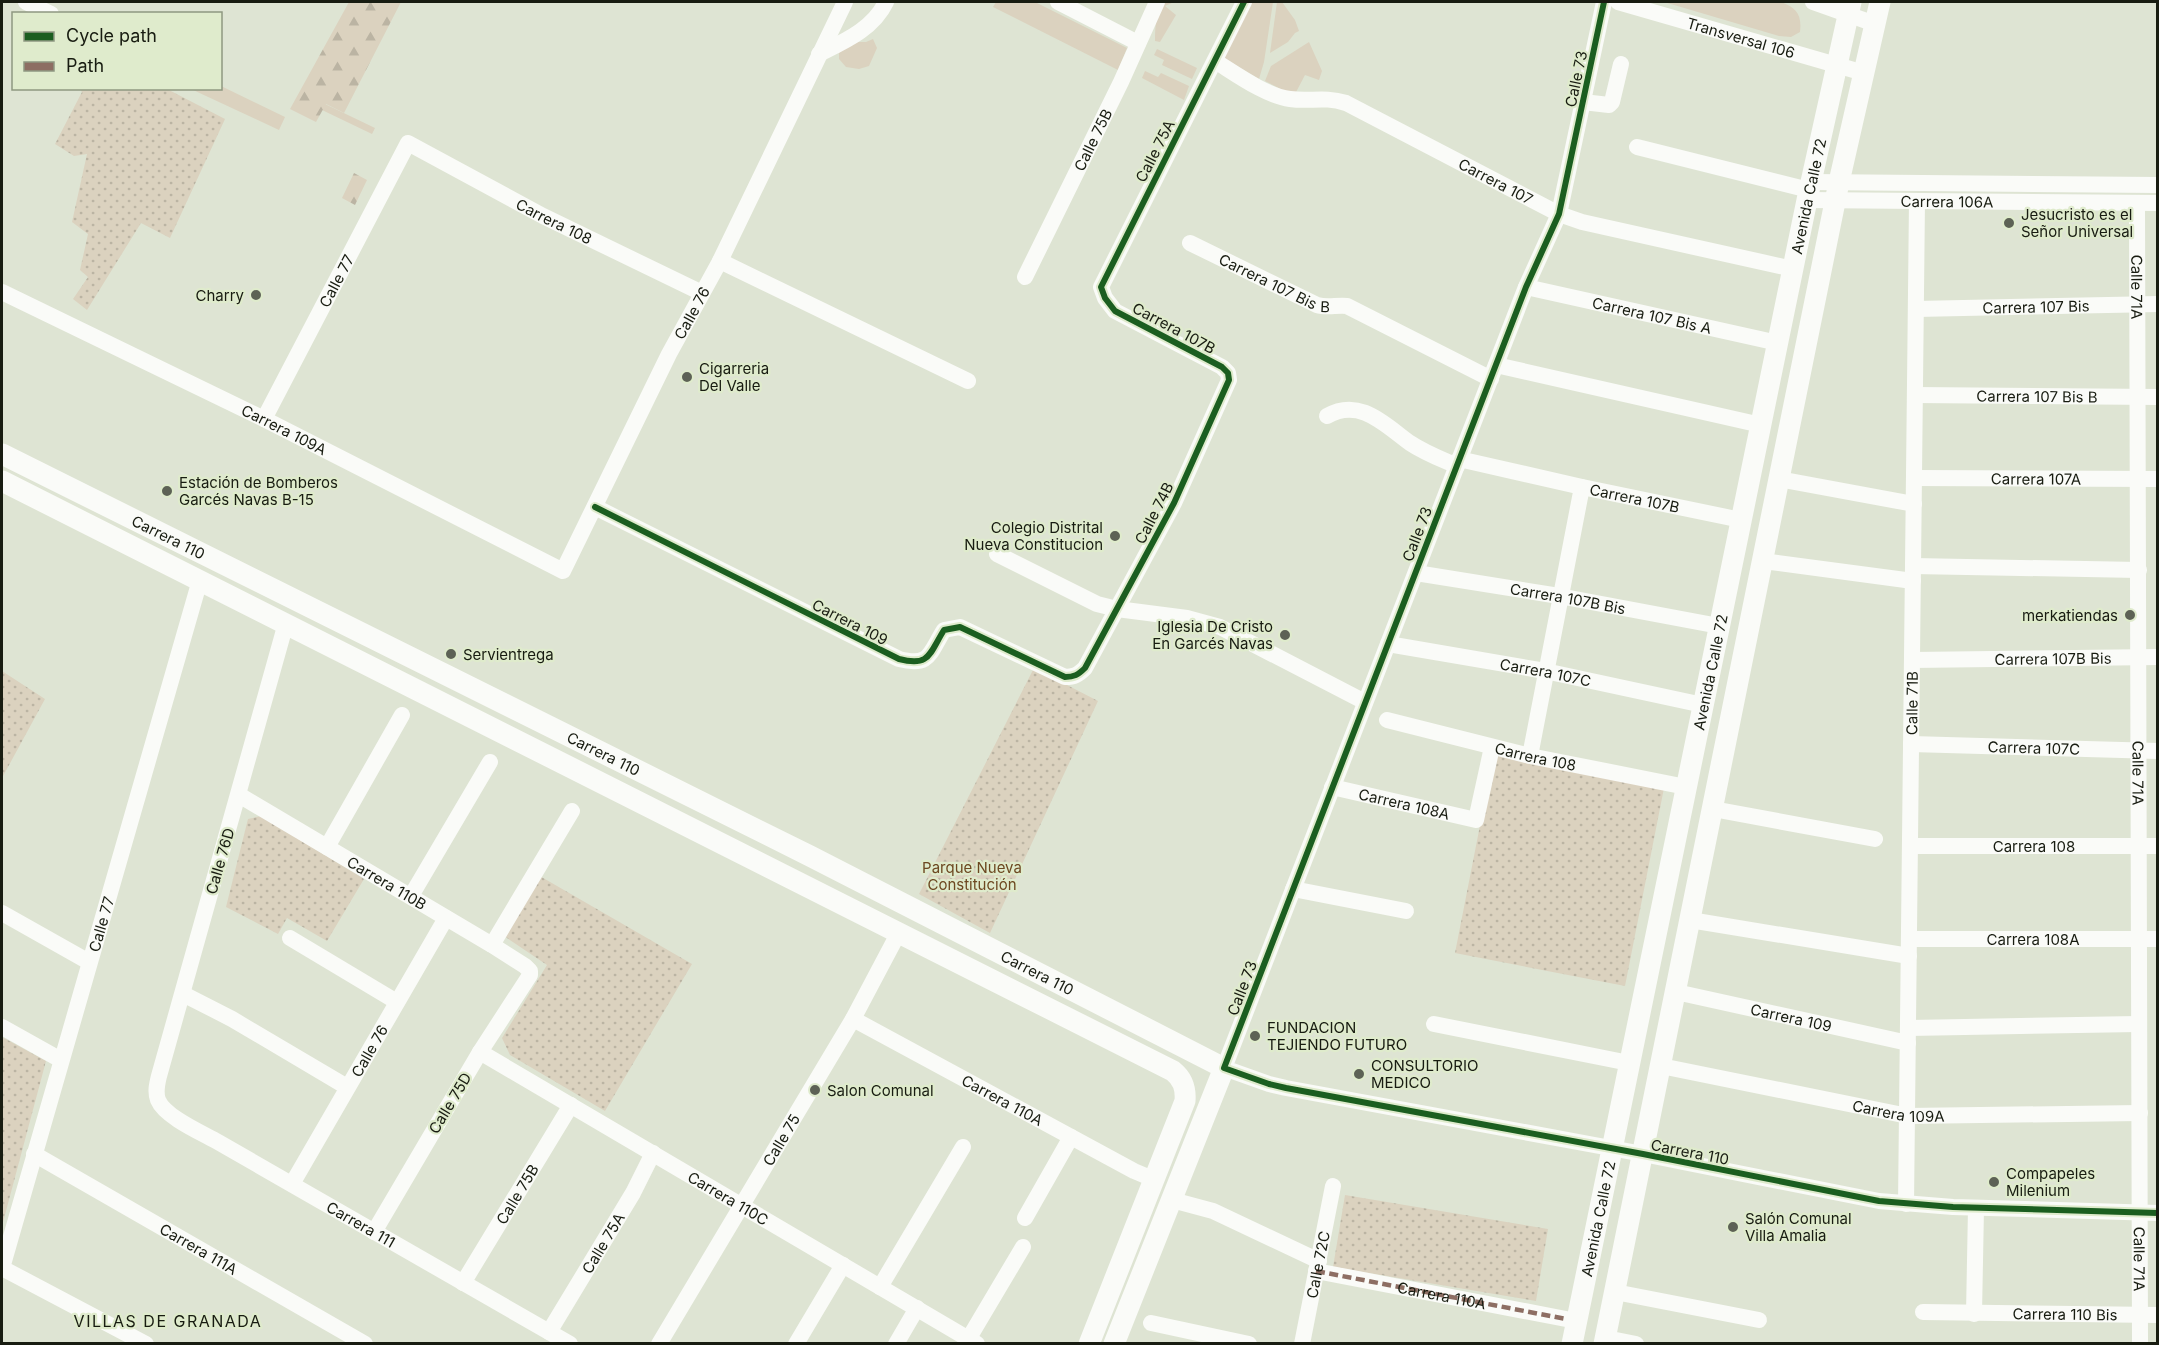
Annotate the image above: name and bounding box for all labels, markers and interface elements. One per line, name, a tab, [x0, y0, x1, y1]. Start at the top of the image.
legend	[12, 12, 222, 90]
street label: Transversal 106	[1685, 13, 1797, 62]
text: Cycle path	[66, 25, 157, 46]
street label: Calle 73	[1561, 49, 1591, 109]
text: Path	[66, 55, 104, 76]
street label: Calle 75B	[1069, 106, 1116, 174]
street label: Calle 75A	[1131, 117, 1179, 185]
street label: Avenida Calle 72	[1787, 136, 1830, 256]
street label: Carrera 107	[1455, 154, 1536, 208]
street label: Carrera 106A	[1900, 191, 1994, 211]
street label: Carrera 108	[513, 194, 595, 248]
place label: Jesucristo es el Señor Universal	[2021, 205, 2133, 241]
marker: Jesucristo es el Señor Universal	[2002, 216, 2016, 230]
street label: Carrera 107 Bis B	[1216, 249, 1331, 316]
street label: Calle 77	[315, 251, 358, 310]
street label: Calle 71A	[2128, 255, 2147, 319]
street label: Calle 76	[669, 283, 714, 343]
place label: Charry	[196, 286, 245, 305]
marker: Charry	[249, 288, 263, 302]
street label: Carrera 107 Bis A	[1590, 293, 1713, 337]
street label: Carrera 107 Bis	[1982, 296, 2090, 317]
street label: Carrera 107B	[1129, 298, 1219, 358]
place label: Cigarreria Del Valle	[699, 359, 769, 395]
marker: Cigarreria Del Valle	[680, 370, 694, 384]
street label: Carrera 107 Bis B	[1976, 386, 2098, 406]
street label: Carrera 109A	[239, 400, 330, 459]
street label: Carrera 107A	[1991, 469, 2081, 488]
place label: Estación de Bomberos Garcés Navas B-15	[179, 473, 338, 509]
street label: Calle 74B	[1130, 479, 1178, 547]
street label: Carrera 107B	[1588, 479, 1681, 517]
marker: Estación de Bomberos Garcés Navas B-15	[160, 484, 174, 498]
street label: Calle 73	[1398, 504, 1436, 564]
street label: Carrera 110	[129, 511, 208, 563]
place label: Colegio Distrital Nueva Constitucion	[964, 518, 1103, 554]
marker: Colegio Distrital Nueva Constitucion	[1108, 529, 1122, 543]
street label: Carrera 107B Bis	[1509, 579, 1627, 618]
street label: Carrera 109	[809, 595, 891, 649]
place label: merkatiendas	[2022, 606, 2118, 625]
marker: merkatiendas	[2123, 608, 2137, 622]
street label: Avenida Calle 72	[1689, 612, 1731, 732]
place label: Iglesia De Cristo En Garcés Navas	[1152, 617, 1273, 653]
marker: Iglesia De Cristo En Garcés Navas	[1278, 628, 1292, 642]
place label: Servientrega	[463, 645, 554, 664]
marker: Servientrega	[444, 647, 458, 661]
street label: Carrera 107B Bis	[1994, 648, 2112, 668]
street label: Carrera 107C	[1498, 654, 1593, 690]
street label: Calle 71B	[1902, 671, 1921, 735]
street label: Carrera 110	[564, 727, 643, 780]
street label: Carrera 107C	[1987, 737, 2080, 758]
street label: Carrera 108	[1493, 738, 1578, 774]
street label: Calle 71A	[2129, 741, 2148, 805]
street label: Carrera 108A	[1357, 784, 1452, 823]
street label: Calle 76D	[201, 826, 239, 896]
street label: Carrera 108	[1993, 837, 2075, 856]
street label: Carrera 110B	[344, 852, 430, 914]
park label: Parque Nueva Constitución	[922, 858, 1022, 894]
street label: Calle 77	[84, 894, 118, 954]
street label: Carrera 108A	[1987, 930, 2079, 949]
street label: Carrera 110	[998, 946, 1077, 999]
street label: Calle 73	[1223, 958, 1261, 1018]
street label: Carrera 109	[1749, 999, 1834, 1035]
place label: FUNDACION TEJIENDO FUTURO	[1267, 1018, 1407, 1054]
street label: Calle 76	[347, 1021, 392, 1080]
marker: FUNDACION TEJIENDO FUTURO	[1248, 1029, 1262, 1043]
place label: CONSULTORIO MEDICO	[1371, 1056, 1478, 1092]
marker: CONSULTORIO MEDICO	[1352, 1067, 1366, 1081]
street label: Calle 75D	[424, 1069, 476, 1137]
street label: Carrera 110A	[959, 1070, 1047, 1130]
place label: Salon Comunal	[827, 1081, 934, 1100]
marker: Salon Comunal	[808, 1083, 822, 1097]
street label: Carrera 109A	[1851, 1095, 1945, 1126]
street label: Calle 75	[758, 1110, 804, 1169]
street label: Carrera 110	[1649, 1135, 1731, 1169]
street label: Avenida Calle 72	[1577, 1159, 1619, 1278]
street label: Calle 75B	[491, 1161, 542, 1228]
place label: Compapeles Milenium	[2006, 1164, 2095, 1200]
street label: Carrera 110C	[685, 1167, 772, 1229]
marker: Compapeles Milenium	[1987, 1175, 2001, 1189]
street label: Carrera 111	[323, 1197, 399, 1251]
street label: Calle 75A	[577, 1209, 628, 1277]
place label: Salón Comunal Villa Amalia	[1745, 1209, 1852, 1245]
street label: Carrera 111A	[157, 1219, 241, 1278]
marker: Salón Comunal Villa Amalia	[1726, 1220, 1740, 1234]
street label: Calle 71A	[2130, 1227, 2149, 1291]
street label: Calle 72C	[1302, 1229, 1333, 1300]
street label: Carrera 110A	[1396, 1277, 1488, 1313]
street label: Carrera 110 Bis	[2012, 1304, 2118, 1324]
district label: VILLAS DE GRANADA	[74, 1311, 262, 1331]

